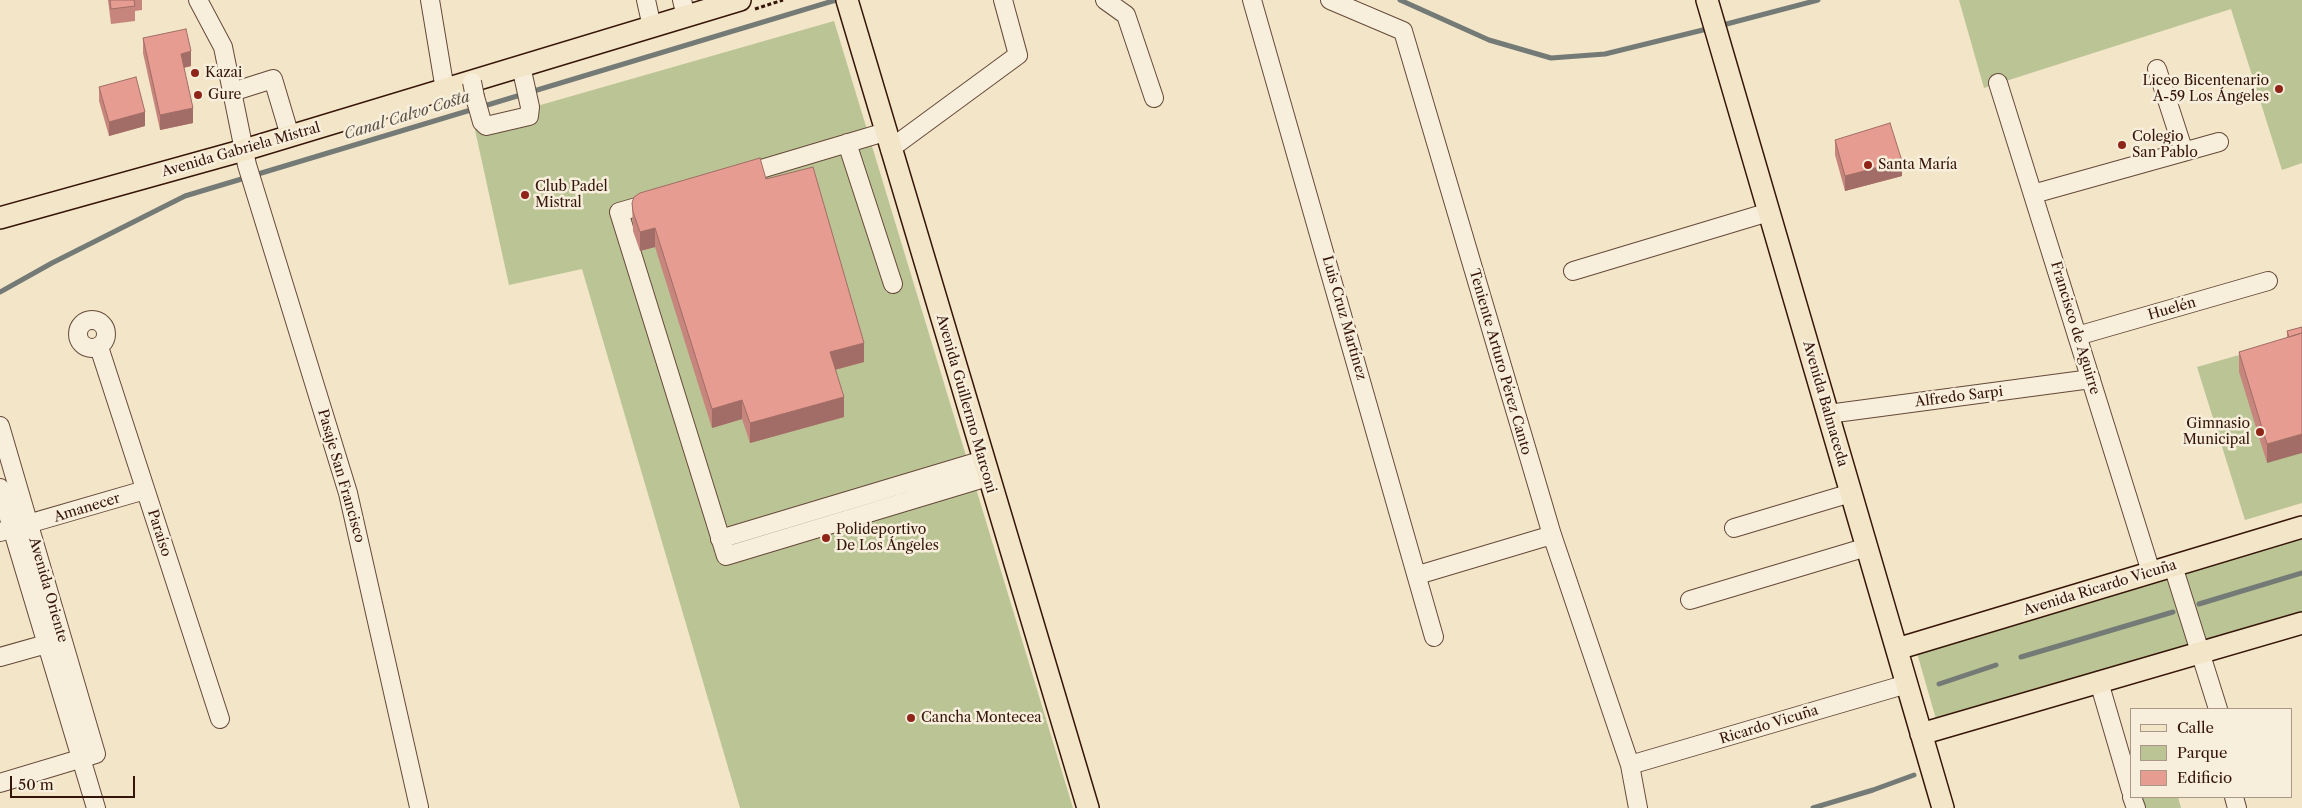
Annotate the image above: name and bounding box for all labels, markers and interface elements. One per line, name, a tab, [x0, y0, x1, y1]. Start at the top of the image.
place label: Kazai	[205, 65, 242, 81]
marker: Kazai	[189, 67, 201, 79]
place label: Liceo Bicentenario A-59 Los Ángeles	[2142, 73, 2269, 105]
marker: Liceo Bicentenario A-59 Los Ángeles	[2273, 83, 2285, 95]
place label: Gure	[208, 87, 241, 103]
water label: Canal Calvo Costa	[342, 88, 472, 144]
marker: Gure	[192, 89, 204, 101]
street label: Avenida Gabriela Mistral	[160, 119, 322, 181]
place label: Colegio San Pablo	[2132, 129, 2198, 162]
marker: Colegio San Pablo	[2116, 139, 2128, 151]
place label: Santa María	[1878, 157, 1957, 173]
marker: Santa María	[1862, 159, 1874, 171]
place label: Club Padel Mistral	[535, 179, 608, 212]
marker: Club Padel Mistral	[519, 189, 531, 201]
street label: Luis Cruz Martínez	[1318, 254, 1370, 382]
street label: Francisco de Aguirre	[2047, 259, 2103, 397]
street label: Teniente Arturo Pérez Canto	[1465, 267, 1535, 457]
street label: Huelén	[2146, 294, 2198, 324]
street label: Avenida Guillermo Marconi	[932, 313, 1000, 495]
street label: Avenida Balmaceda	[1799, 339, 1851, 469]
street label: Alfredo Sarpi	[1914, 383, 2004, 411]
street label: Pasaje San Francisco	[314, 407, 368, 545]
place label: Gimnasio Municipal	[2183, 416, 2250, 448]
marker: Gimnasio Municipal	[2254, 426, 2266, 438]
street label: Amanecer	[52, 490, 122, 526]
street label: Paraíso	[144, 507, 174, 559]
place label: Polideportivo De Los Ángeles	[836, 522, 939, 554]
marker: Polideportivo De Los Ángeles	[820, 532, 832, 544]
street label: Avenida Oriente	[25, 536, 71, 644]
street label: Avenida Ricardo Vicuña	[2021, 557, 2179, 619]
street label: Ricardo Vicuña	[1718, 702, 1820, 748]
legend	[2130, 708, 2292, 798]
place label: Cancha Montecea	[921, 710, 1042, 726]
marker: Cancha Montecea	[905, 712, 917, 724]
text: Calle	[2177, 718, 2214, 737]
text: Parque	[2177, 743, 2227, 762]
scale bar	[12, 766, 138, 798]
text: Edificio	[2177, 768, 2232, 787]
text: 50 m	[18, 775, 54, 794]

